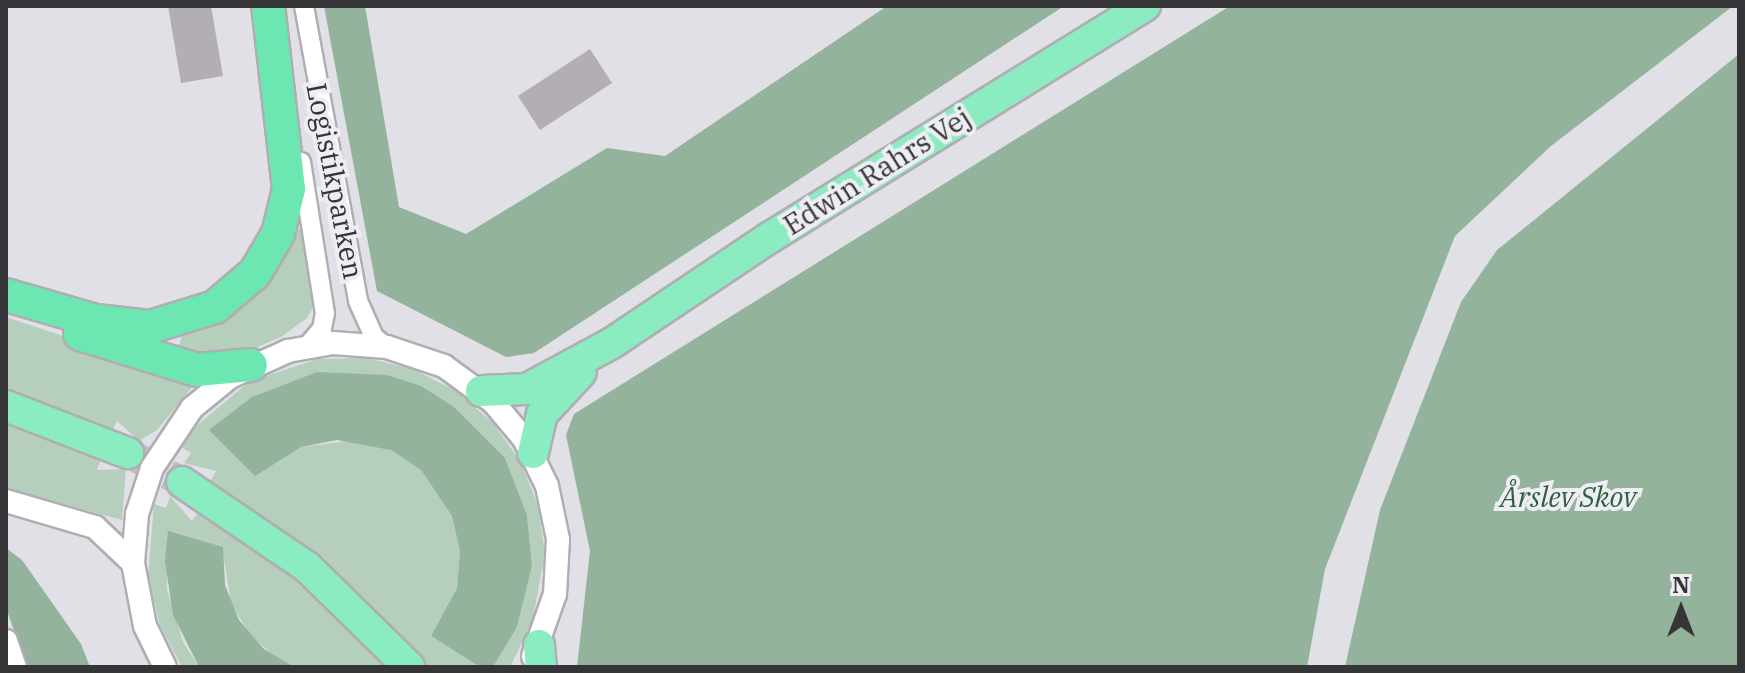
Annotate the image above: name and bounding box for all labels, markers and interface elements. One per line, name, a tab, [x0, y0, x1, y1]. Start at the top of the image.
street label: Logistikparken	[300, 80, 370, 282]
street label: Edwin Rahrs Vej	[777, 100, 977, 242]
park label: Årslev Skov	[1500, 480, 1636, 514]
north arrow	[1641, 569, 1721, 649]
text: N	[1672, 570, 1690, 599]

